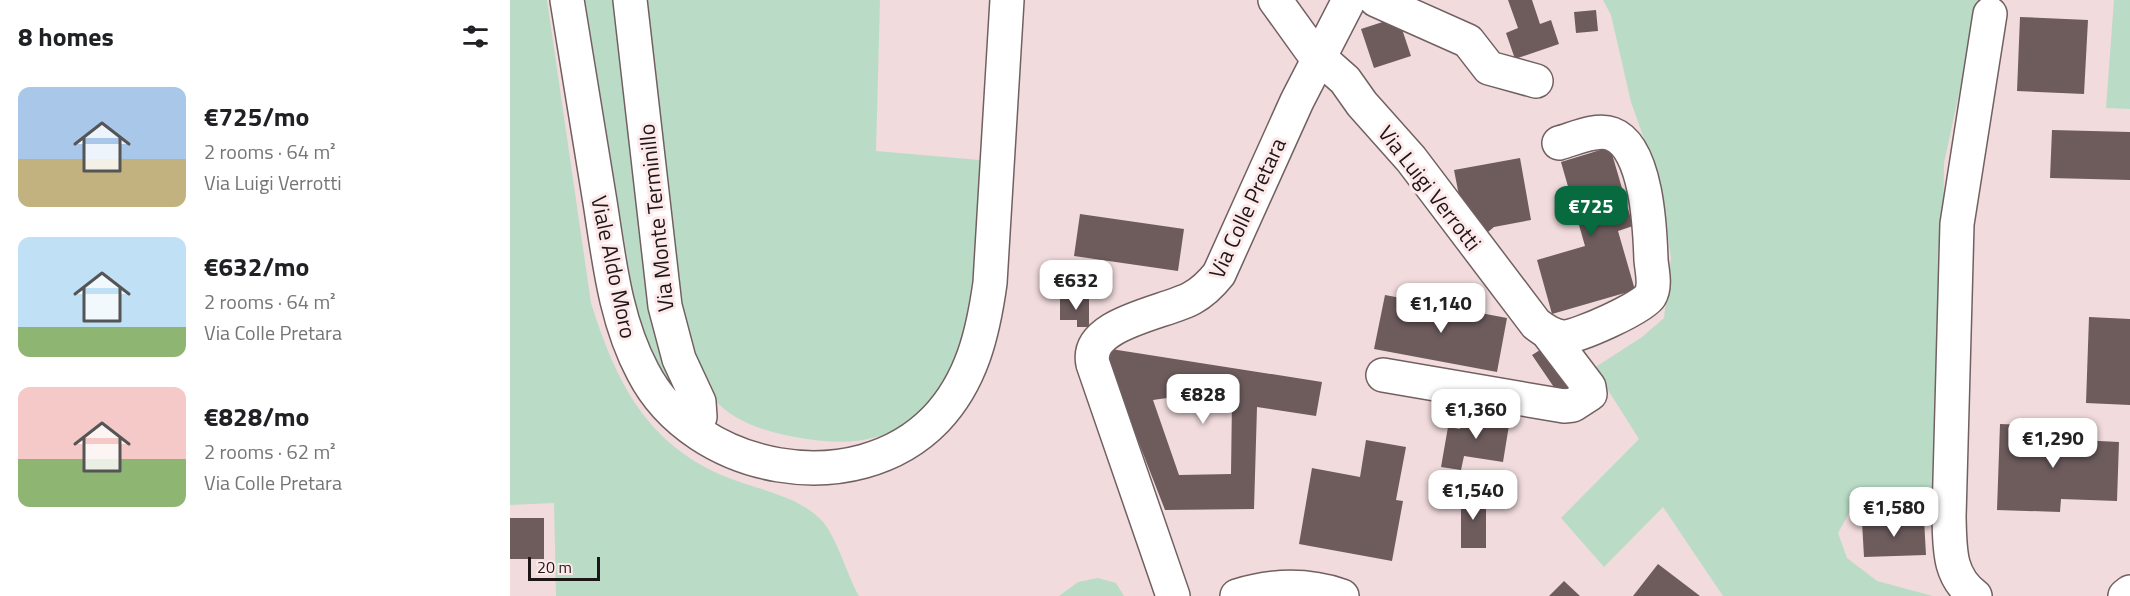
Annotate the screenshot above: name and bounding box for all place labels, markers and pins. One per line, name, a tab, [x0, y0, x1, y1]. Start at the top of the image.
pin: €725	[1555, 186, 1627, 237]
pin: €632	[1040, 260, 1112, 311]
pin: €1,140	[1392, 283, 1490, 334]
pin: €828	[1167, 374, 1239, 425]
pin: €1,360	[1427, 389, 1525, 440]
pin: €1,290	[2004, 418, 2102, 469]
pin: €1,540	[1424, 470, 1522, 521]
pin: €1,580	[1845, 487, 1943, 538]

